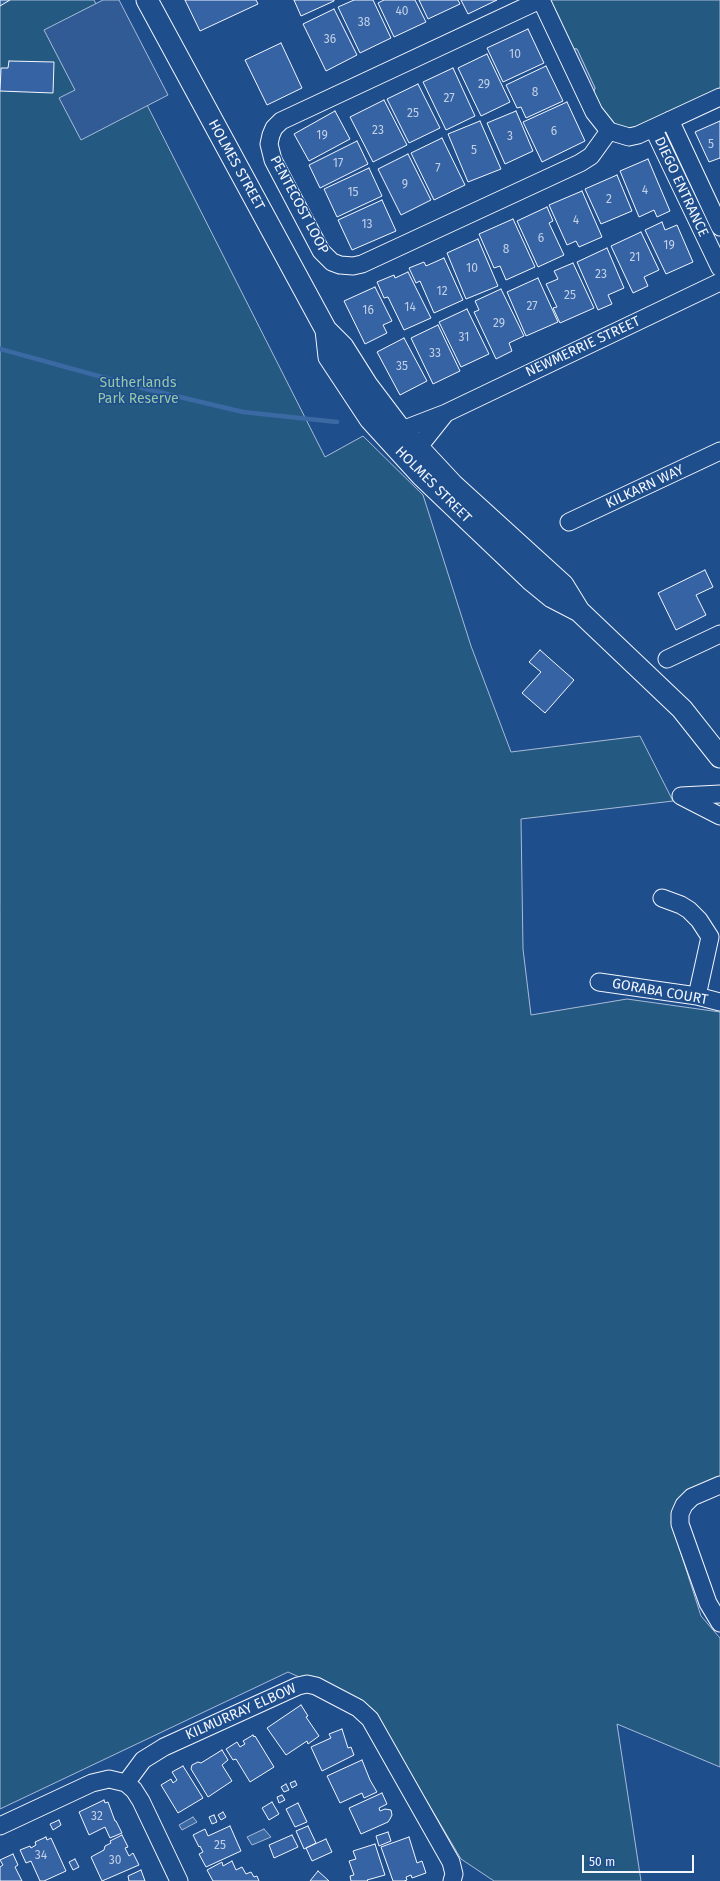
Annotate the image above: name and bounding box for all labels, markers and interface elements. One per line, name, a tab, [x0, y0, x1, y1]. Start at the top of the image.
house number: 40	[395, 5, 409, 19]
house number: 38	[358, 16, 370, 30]
house number: 36	[324, 33, 336, 47]
house number: 10	[509, 48, 521, 62]
house number: 29	[478, 78, 490, 92]
house number: 8	[532, 86, 538, 100]
house number: 27	[443, 92, 455, 106]
house number: 25	[407, 107, 419, 121]
street label: HOLMES STREET	[204, 117, 268, 213]
house number: 23	[372, 124, 384, 138]
house number: 6	[551, 125, 557, 139]
house number: 19	[316, 129, 328, 143]
house number: 3	[507, 130, 513, 144]
street label: DIEGO ENTRANCE	[650, 134, 712, 240]
house number: 5	[708, 138, 714, 152]
house number: 5	[471, 144, 477, 158]
street label: PENTECOST LOOP	[266, 153, 332, 257]
house number: 17	[333, 157, 343, 171]
house number: 7	[435, 162, 441, 176]
house number: 9	[402, 178, 408, 192]
house number: 4	[642, 184, 648, 198]
house number: 15	[347, 186, 359, 200]
house number: 2	[606, 193, 612, 207]
house number: 4	[573, 214, 579, 228]
house number: 13	[361, 218, 373, 232]
house number: 6	[538, 232, 544, 246]
house number: 19	[663, 239, 675, 253]
house number: 8	[503, 243, 509, 257]
house number: 21	[630, 251, 640, 265]
house number: 10	[466, 262, 478, 276]
house number: 23	[595, 268, 607, 282]
house number: 12	[436, 285, 448, 299]
house number: 25	[564, 289, 576, 303]
house number: 27	[526, 300, 538, 314]
house number: 14	[404, 301, 416, 315]
house number: 16	[362, 304, 374, 318]
street label: NEWMERRIE STREET	[523, 313, 643, 381]
house number: 29	[493, 317, 505, 331]
house number: 31	[459, 331, 469, 345]
house number: 33	[429, 347, 441, 361]
house number: 35	[396, 360, 408, 374]
park label: Sutherlands Park Reserve	[97, 375, 179, 408]
street label: HOLMES STREET	[391, 443, 475, 527]
street label: KILKARN WAY	[603, 462, 687, 512]
street label: GORABA COURT	[611, 975, 709, 1009]
street label: KILMURRAY ELBOW	[183, 1680, 299, 1744]
house number: 32	[91, 1810, 103, 1824]
house number: 25	[214, 1839, 226, 1853]
scale bar	[584, 1847, 696, 1873]
house number: 34	[35, 1849, 47, 1863]
house number: 30	[109, 1854, 121, 1868]
text: 50 m	[589, 1855, 615, 1869]

